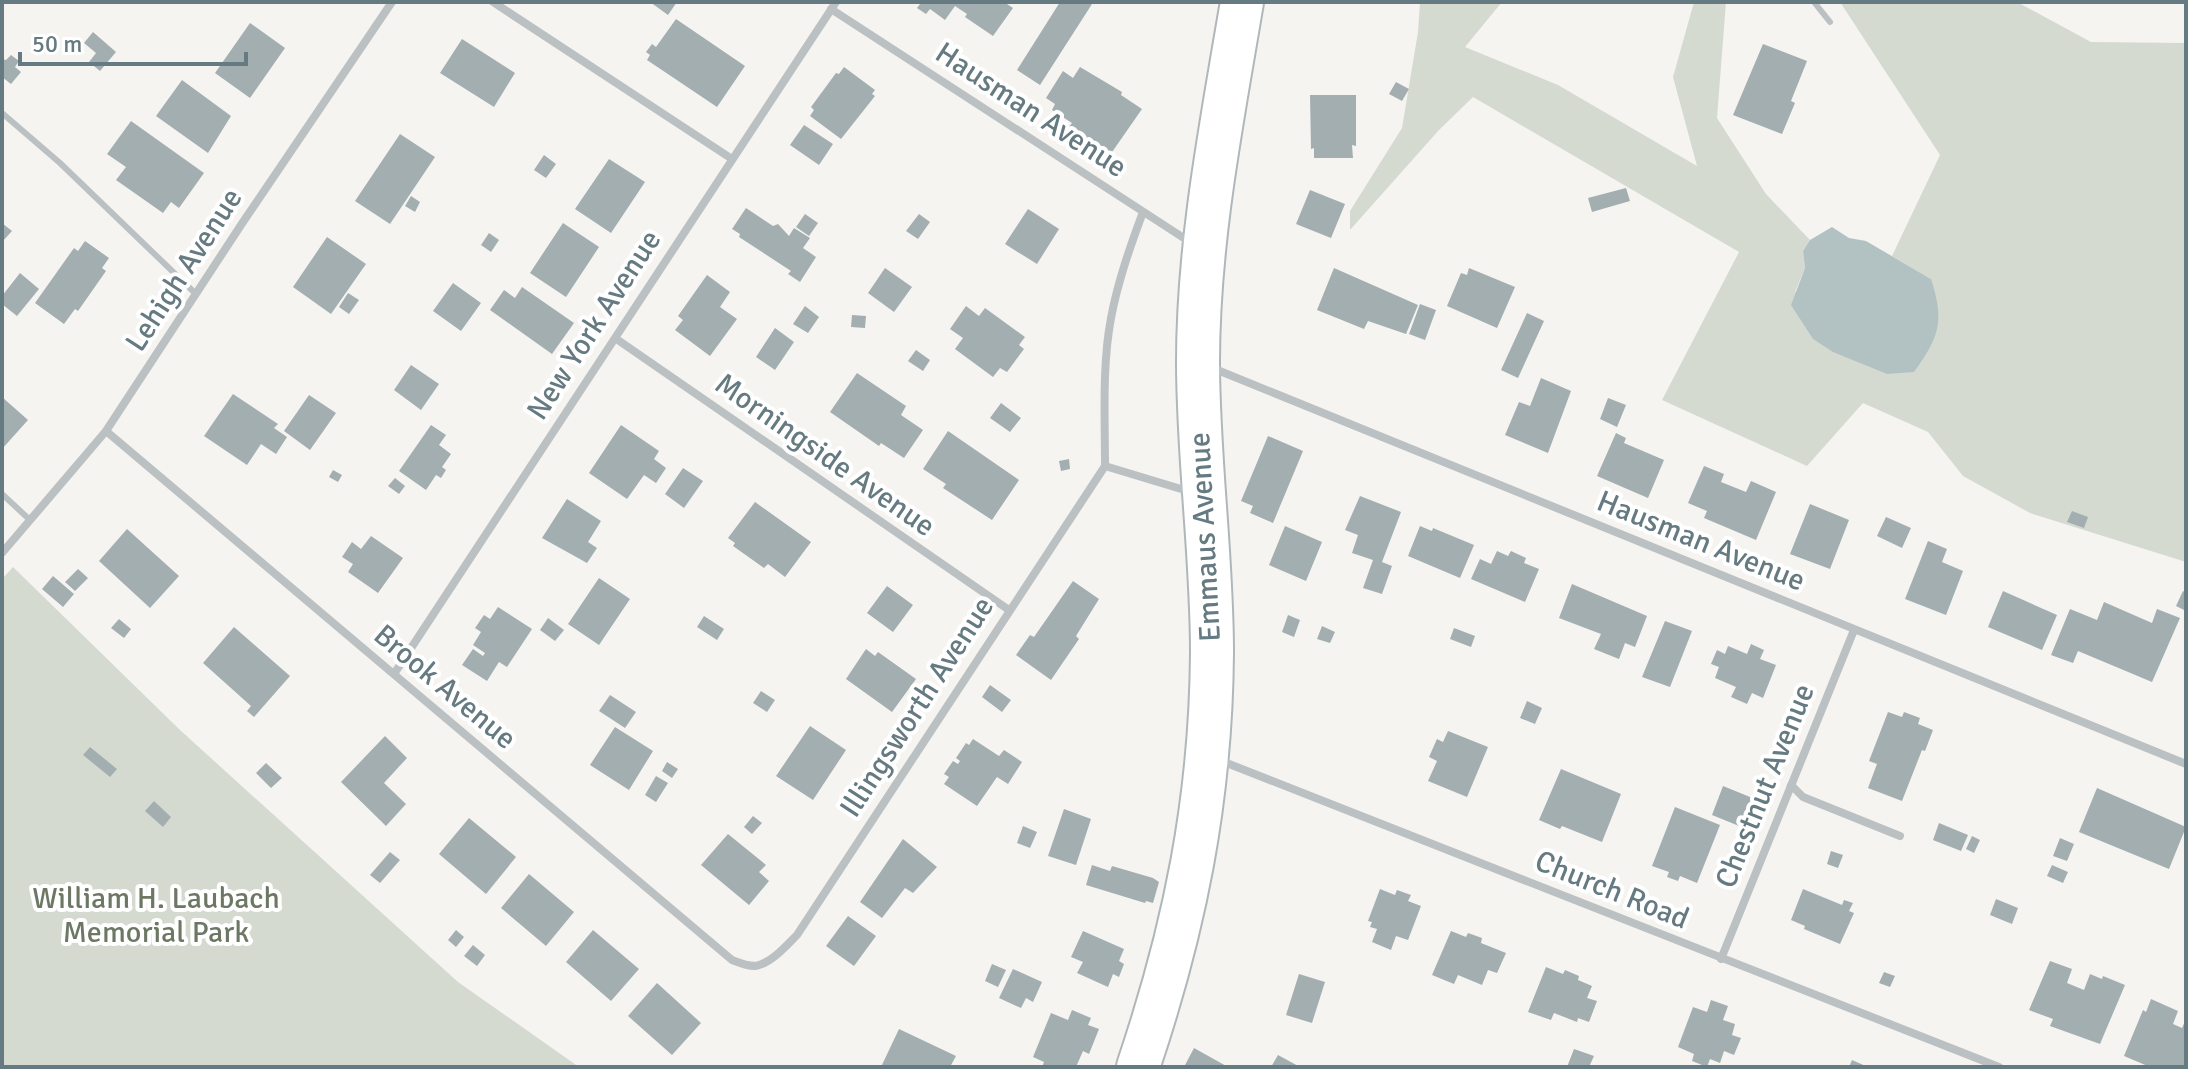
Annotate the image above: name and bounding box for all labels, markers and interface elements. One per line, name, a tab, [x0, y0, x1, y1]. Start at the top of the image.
scale bar	[20, 16, 246, 66]
text: 50 m	[32, 29, 82, 59]
street label: Hausman Avenue	[928, 34, 1134, 186]
street label: Lehigh Avenue	[118, 182, 250, 358]
street label: New York Avenue	[519, 223, 669, 427]
street label: Morningside Avenue	[708, 365, 942, 545]
street label: Emmaus Avenue	[1181, 431, 1229, 643]
street label: Hausman Avenue	[1592, 482, 1810, 600]
street label: Illingsworth Avenue	[832, 590, 1002, 824]
street label: Brook Avenue	[366, 617, 524, 757]
street label: Chestnut Avenue	[1707, 679, 1823, 893]
street label: Church Road	[1530, 842, 1694, 938]
park label: William H. Laubach Memorial Park	[32, 880, 280, 951]

